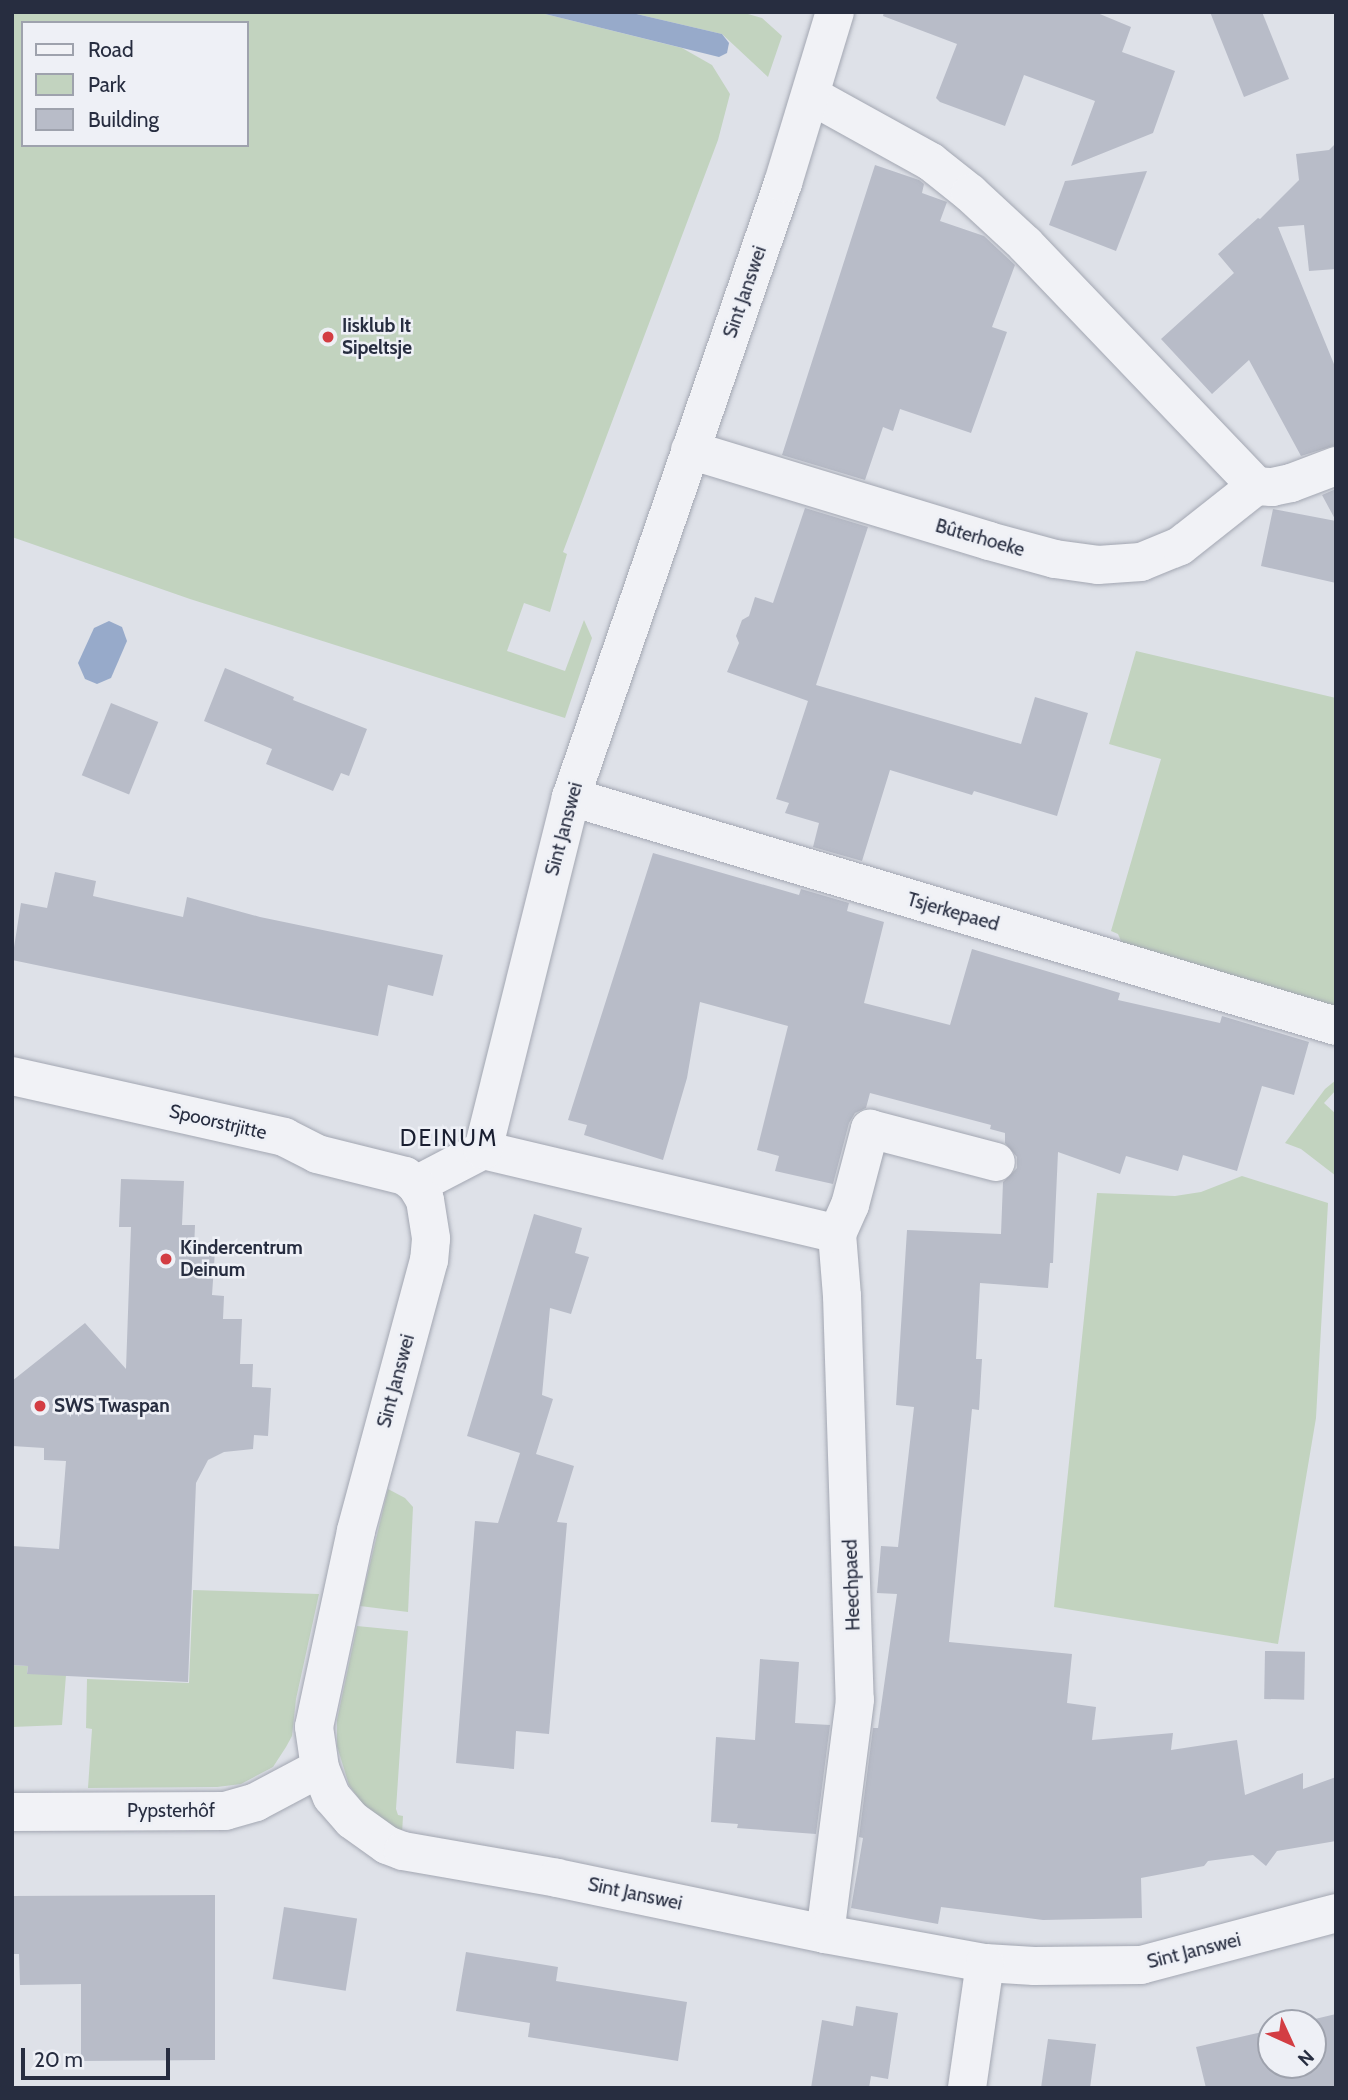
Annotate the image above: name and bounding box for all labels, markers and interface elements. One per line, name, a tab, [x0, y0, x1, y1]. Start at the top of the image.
legend	[21, 21, 248, 147]
text: Road	[88, 37, 134, 62]
text: Park	[88, 72, 126, 97]
text: Building	[88, 107, 159, 132]
street label: Sint Janswei	[719, 243, 771, 341]
place label: Iisklub It Sipeltsje	[342, 315, 412, 359]
marker: Iisklub It Sipeltsje	[320, 329, 336, 345]
street label: Bûterhoeke	[933, 514, 1027, 562]
street label: Sint Janswei	[541, 780, 587, 878]
street label: Tsjerkepaed	[904, 888, 1002, 936]
street label: Spoorstrjitte	[167, 1100, 269, 1144]
district label: DEINUM	[400, 1124, 498, 1152]
place label: Kindercentrum Deinum	[180, 1237, 303, 1281]
marker: Kindercentrum Deinum	[158, 1251, 174, 1267]
street label: Sint Janswei	[373, 1332, 419, 1430]
place label: SWS Twaspan	[54, 1395, 170, 1417]
marker: SWS Twaspan	[32, 1398, 48, 1414]
street label: Heechpaed	[839, 1539, 865, 1631]
street label: Pypsterhôf	[127, 1800, 215, 1822]
street label: Sint Janswei	[586, 1873, 684, 1915]
street label: Sint Janswei	[1145, 1928, 1243, 1974]
north arrow	[1257, 2009, 1327, 2079]
scale bar	[24, 2034, 173, 2078]
text: N	[1293, 2045, 1319, 2071]
text: 20 m	[34, 2047, 83, 2072]

